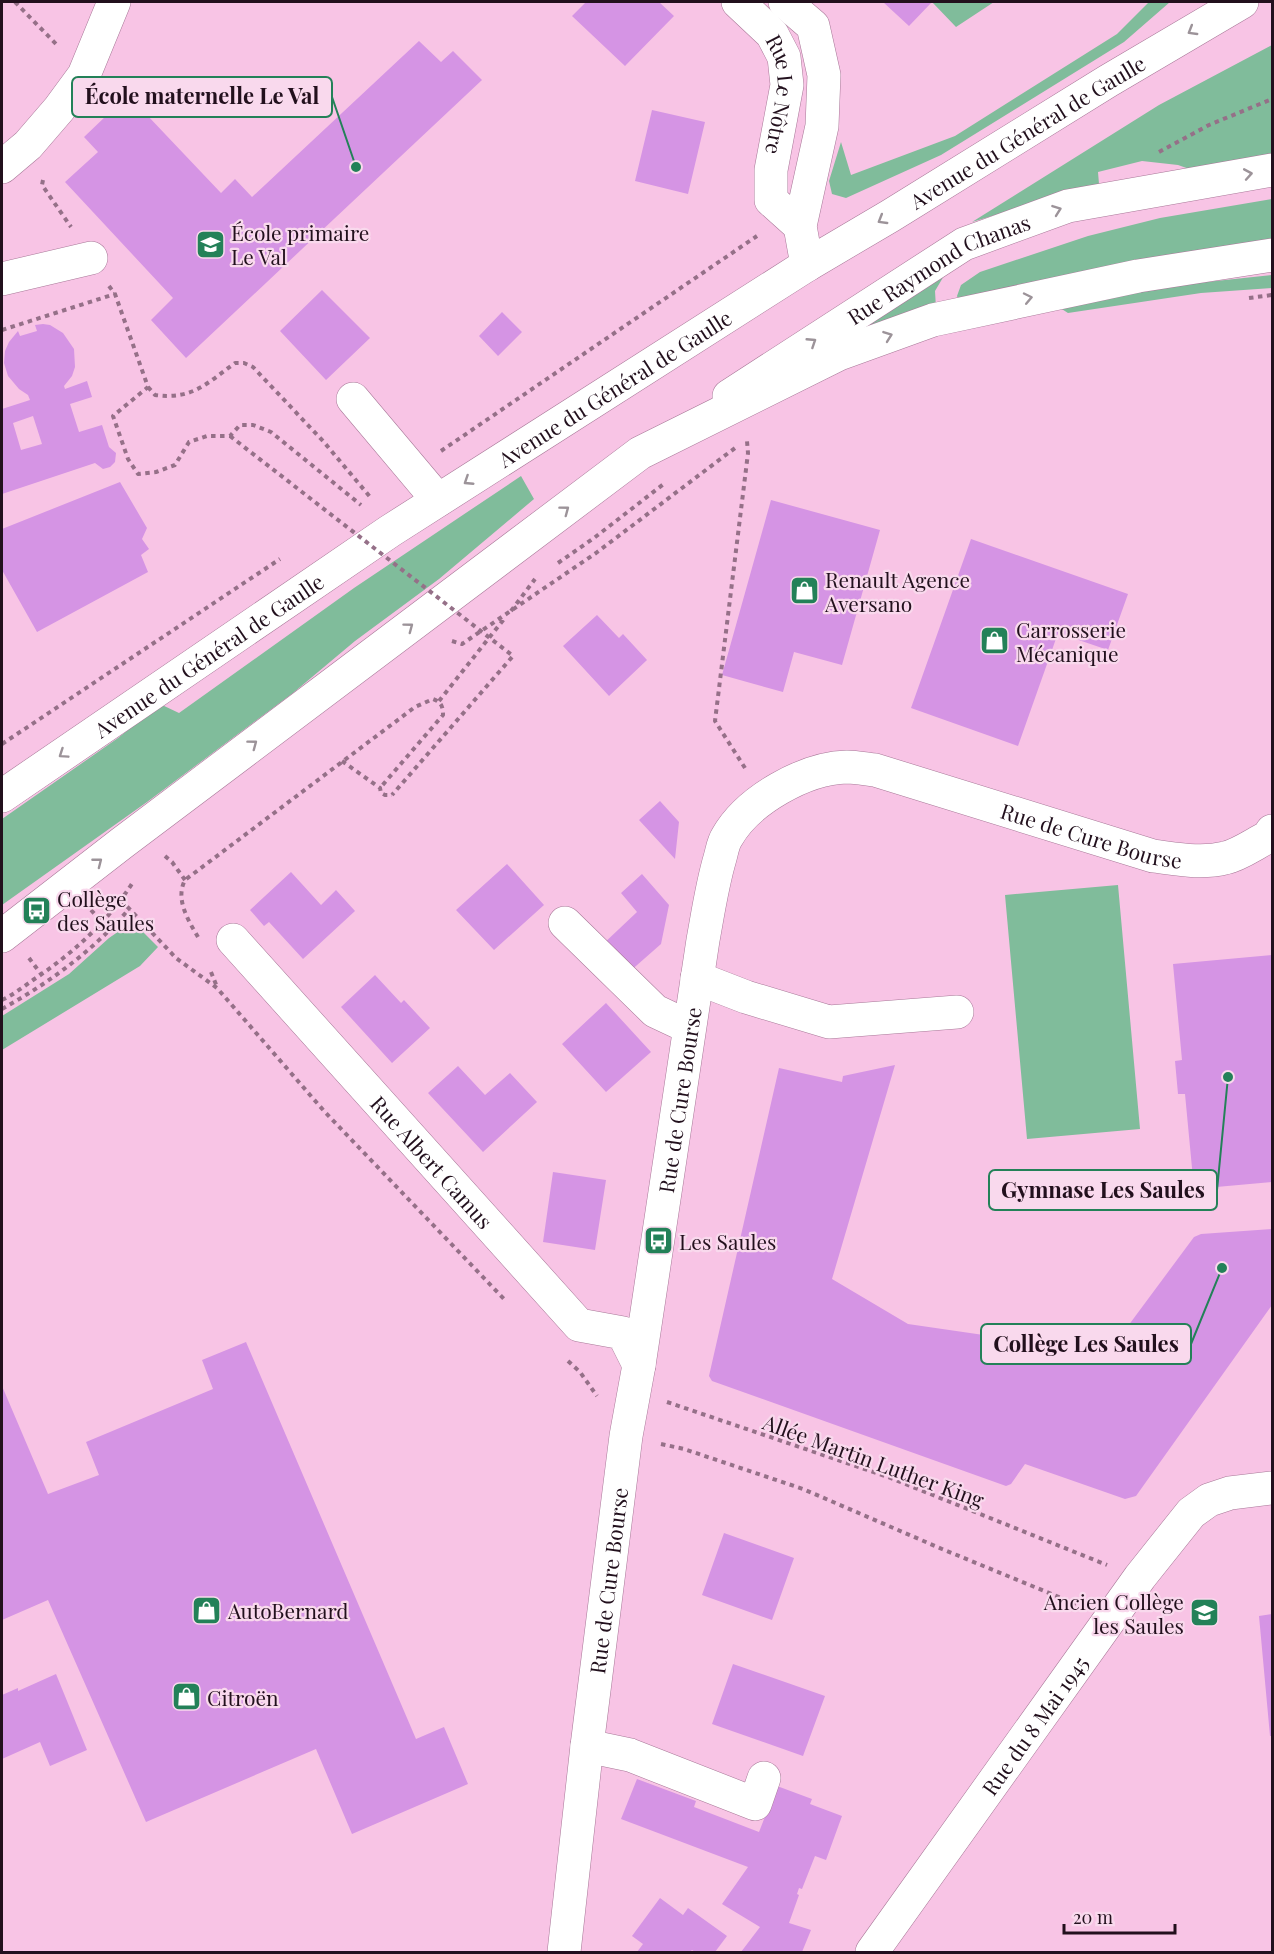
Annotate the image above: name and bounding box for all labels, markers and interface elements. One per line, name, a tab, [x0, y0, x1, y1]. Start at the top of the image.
one-way arrow	[1188, 24, 1198, 36]
street label: Rue Le Nôtre	[760, 29, 801, 157]
street label: Avenue du Général de Gaulle	[903, 48, 1150, 215]
callout: École maternelle Le Val	[72, 77, 332, 117]
text: École maternelle Le Val	[85, 80, 319, 110]
one-way arrow	[1242, 168, 1252, 181]
one-way arrow	[1051, 205, 1061, 218]
street label: Rue Raymond Chanas	[841, 207, 1034, 330]
one-way arrow	[878, 213, 888, 225]
place label: École primaire Le Val	[231, 218, 369, 270]
school or university icon: École primaire Le Val	[194, 228, 226, 260]
one-way arrow	[1023, 293, 1033, 306]
street label: Avenue du Général de Gaulle	[491, 303, 736, 473]
one-way arrow	[882, 331, 892, 344]
one-way arrow	[805, 338, 816, 349]
one-way arrow	[464, 474, 474, 486]
one-way arrow	[558, 506, 569, 517]
place label: Renault Agence Aversano	[824, 565, 970, 617]
street label: Avenue du Général de Gaulle	[88, 567, 329, 744]
shop icon: Renault Agence Aversano	[788, 575, 820, 607]
place label: Carrosserie Mécanique	[1016, 615, 1126, 667]
one-way arrow	[403, 624, 414, 635]
shop icon: Carrosserie Mécanique	[979, 625, 1011, 657]
one-way arrow	[247, 741, 258, 752]
one-way arrow	[58, 747, 69, 758]
street label: Rue de Cure Bourse	[998, 796, 1183, 874]
one-way arrow	[91, 858, 102, 869]
place label: Collège des Saules	[57, 884, 154, 936]
bus stop icon: Collège des Saules	[20, 894, 52, 926]
street label: Rue de Cure Bourse	[651, 1005, 707, 1195]
street label: Rue Albert Camus	[365, 1089, 499, 1234]
callout: Gymnase Les Saules	[989, 1170, 1217, 1210]
text: Gymnase Les Saules	[1001, 1174, 1205, 1204]
bus stop icon: Les Saules	[642, 1225, 674, 1257]
place label: Les Saules	[679, 1227, 776, 1255]
callout: Collège Les Saules	[981, 1324, 1191, 1364]
text: Collège Les Saules	[993, 1328, 1179, 1358]
street label: Allée Martin Luther King	[759, 1407, 988, 1513]
street label: Rue de Cure Bourse	[582, 1486, 633, 1675]
place label: Ancien Collège les Saules	[1043, 1587, 1184, 1639]
shop icon: AutoBernard	[191, 1594, 223, 1626]
place label: AutoBernard	[227, 1596, 349, 1624]
school or university icon: Ancien Collège les Saules	[1189, 1597, 1221, 1629]
street label: Rue du 8 Mai 1945	[975, 1650, 1094, 1800]
shop icon: Citroën	[170, 1681, 202, 1713]
place label: Citroën	[207, 1683, 279, 1711]
scale bar	[1064, 1897, 1175, 1935]
text: 20 m	[1073, 1905, 1113, 1929]

